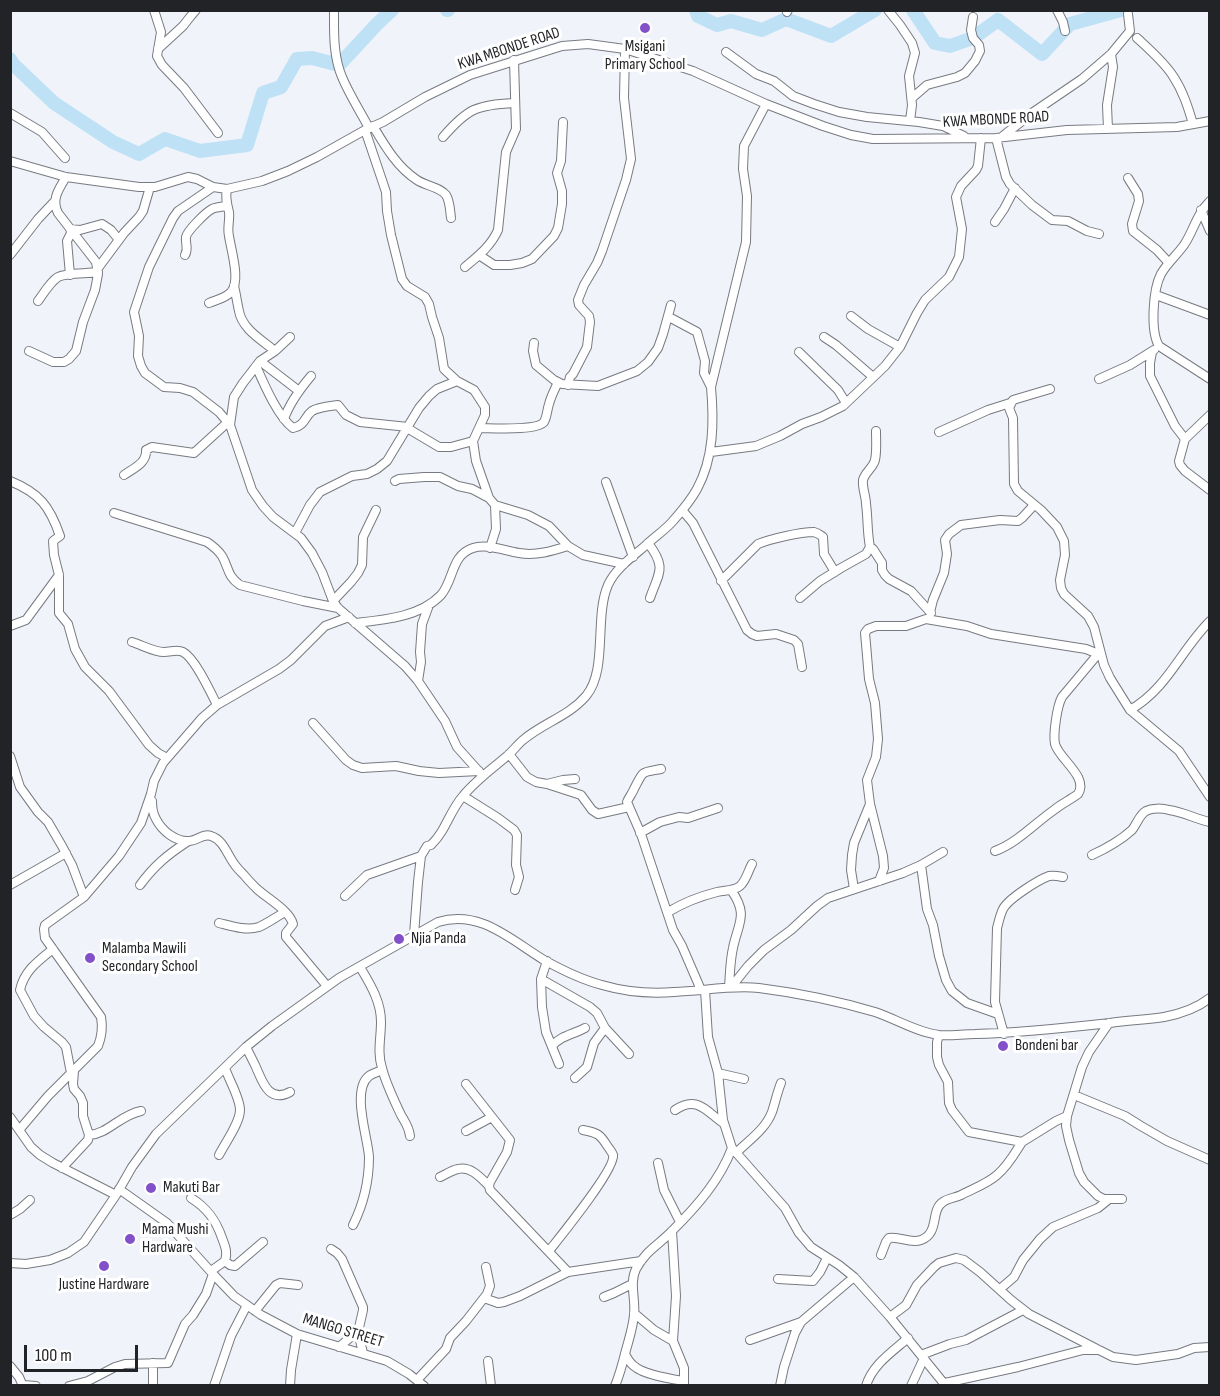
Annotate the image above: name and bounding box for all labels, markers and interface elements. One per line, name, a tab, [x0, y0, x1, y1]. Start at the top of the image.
marker: Msigani Primary School	[638, 21, 652, 35]
street label: KWA MBONDE ROAD	[455, 23, 563, 75]
place label: Msigani Primary School	[605, 37, 685, 75]
street label: KWA MBONDE ROAD	[942, 108, 1050, 132]
place label: Njia Panda	[411, 929, 466, 949]
marker: Njia Panda	[392, 932, 406, 946]
place label: Malamba Mawili Secondary School	[102, 939, 198, 977]
marker: Malamba Mawili Secondary School	[83, 951, 97, 965]
place label: Bondeni bar	[1015, 1036, 1078, 1056]
marker: Bondeni bar	[996, 1039, 1010, 1053]
place label: Makuti Bar	[163, 1178, 220, 1198]
marker: Makuti Bar	[144, 1181, 158, 1195]
place label: Mama Mushi Hardware	[142, 1220, 208, 1258]
marker: Mama Mushi Hardware	[123, 1232, 137, 1246]
marker: Justine Hardware	[97, 1259, 111, 1273]
place label: Justine Hardware	[59, 1275, 149, 1295]
street label: MANGO STREET	[300, 1310, 386, 1352]
scale bar	[27, 1333, 141, 1371]
text: 100 m	[35, 1345, 72, 1366]

